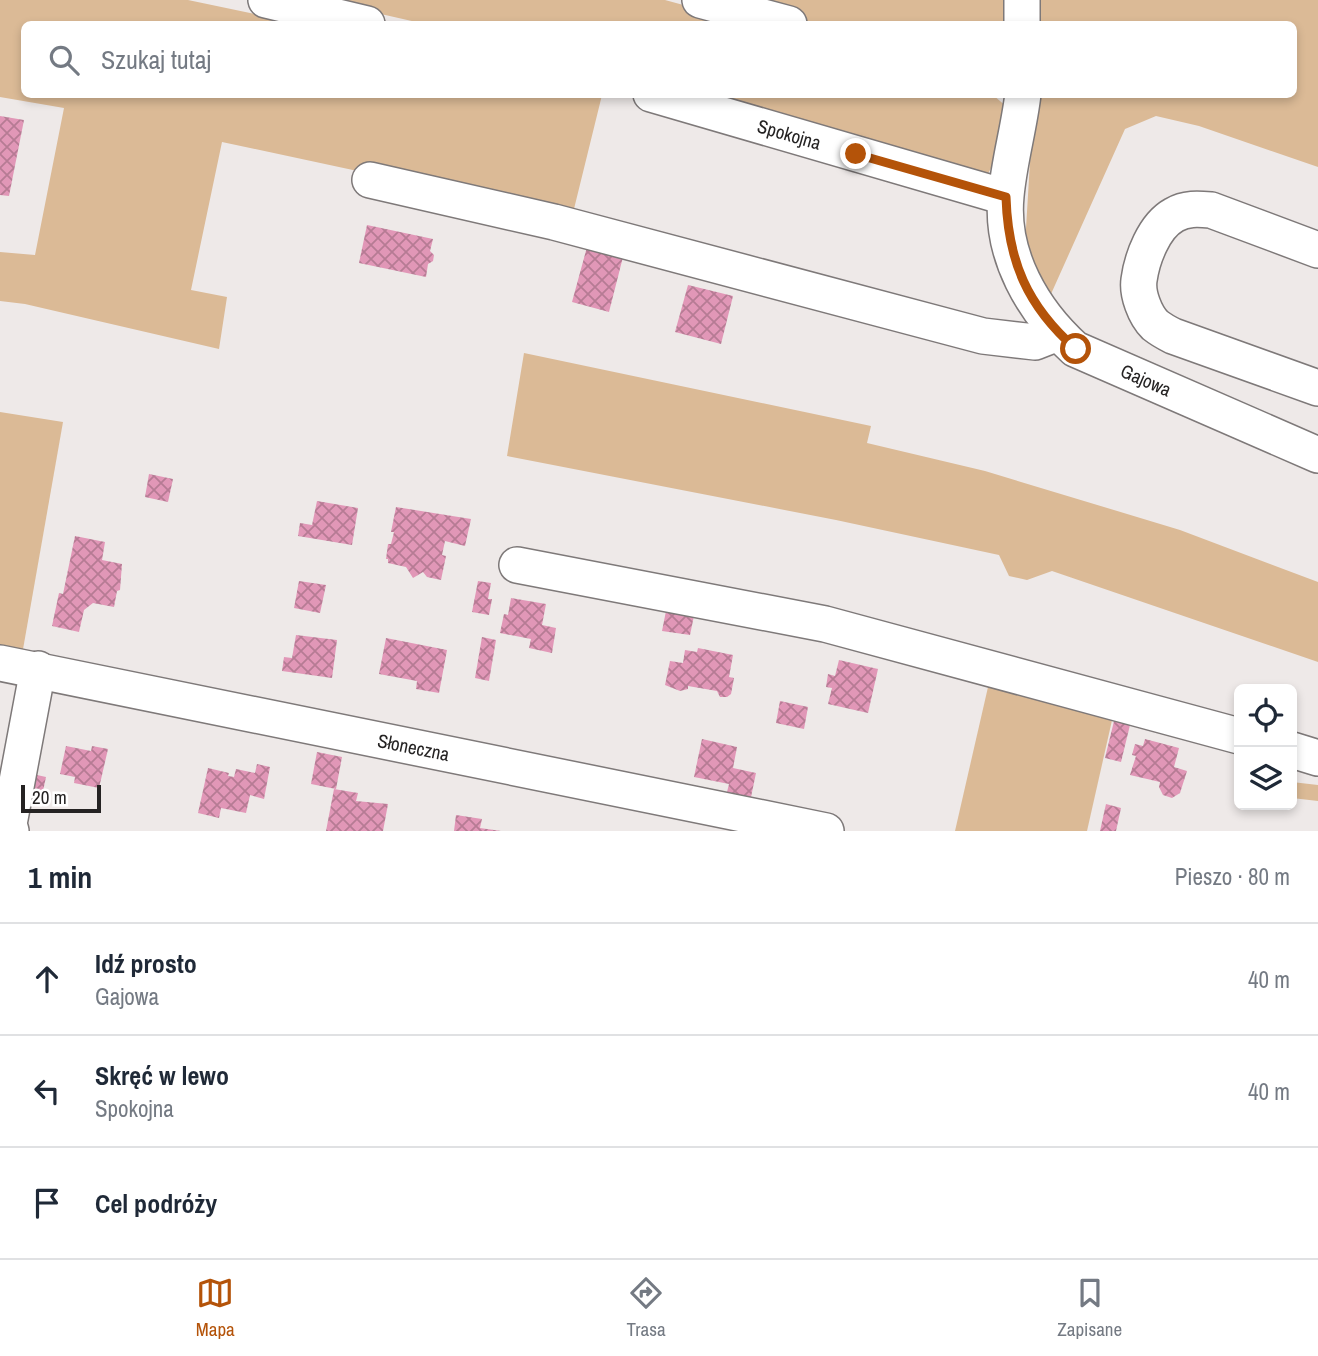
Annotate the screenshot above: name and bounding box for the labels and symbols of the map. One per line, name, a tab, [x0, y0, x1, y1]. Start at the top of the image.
street label: Spokojna	[754, 113, 824, 156]
route end	[840, 138, 871, 169]
route start	[1060, 333, 1091, 364]
street label: Gajowa	[1117, 358, 1176, 403]
street label: Słoneczna	[375, 727, 452, 767]
scale bar	[21, 782, 102, 814]

